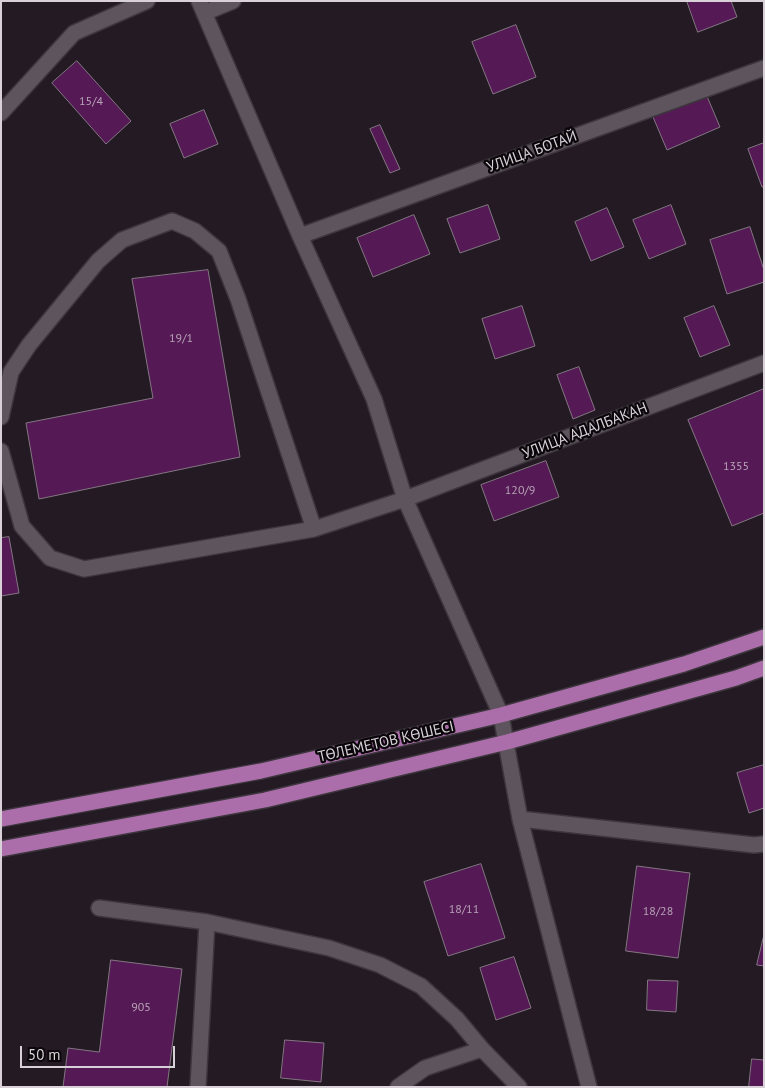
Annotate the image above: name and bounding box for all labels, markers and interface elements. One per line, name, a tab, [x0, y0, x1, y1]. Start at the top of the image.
house number: 15/4	[79, 95, 103, 109]
street label: УЛИЦА БОТАЙ	[484, 127, 580, 177]
house number: 19/1	[169, 332, 193, 346]
street label: УЛИЦА АДАЛБАКАН	[520, 399, 650, 463]
house number: 1355	[723, 460, 749, 474]
house number: 120/9	[505, 484, 535, 498]
street label: ТӨЛЕМЕТОВ КӨШЕСІ	[316, 718, 456, 766]
house number: 18/11	[449, 903, 479, 917]
house number: 18/28	[643, 905, 673, 919]
house number: 905	[131, 1001, 151, 1015]
scale bar	[22, 1036, 178, 1068]
text: 50 m	[28, 1045, 61, 1064]

